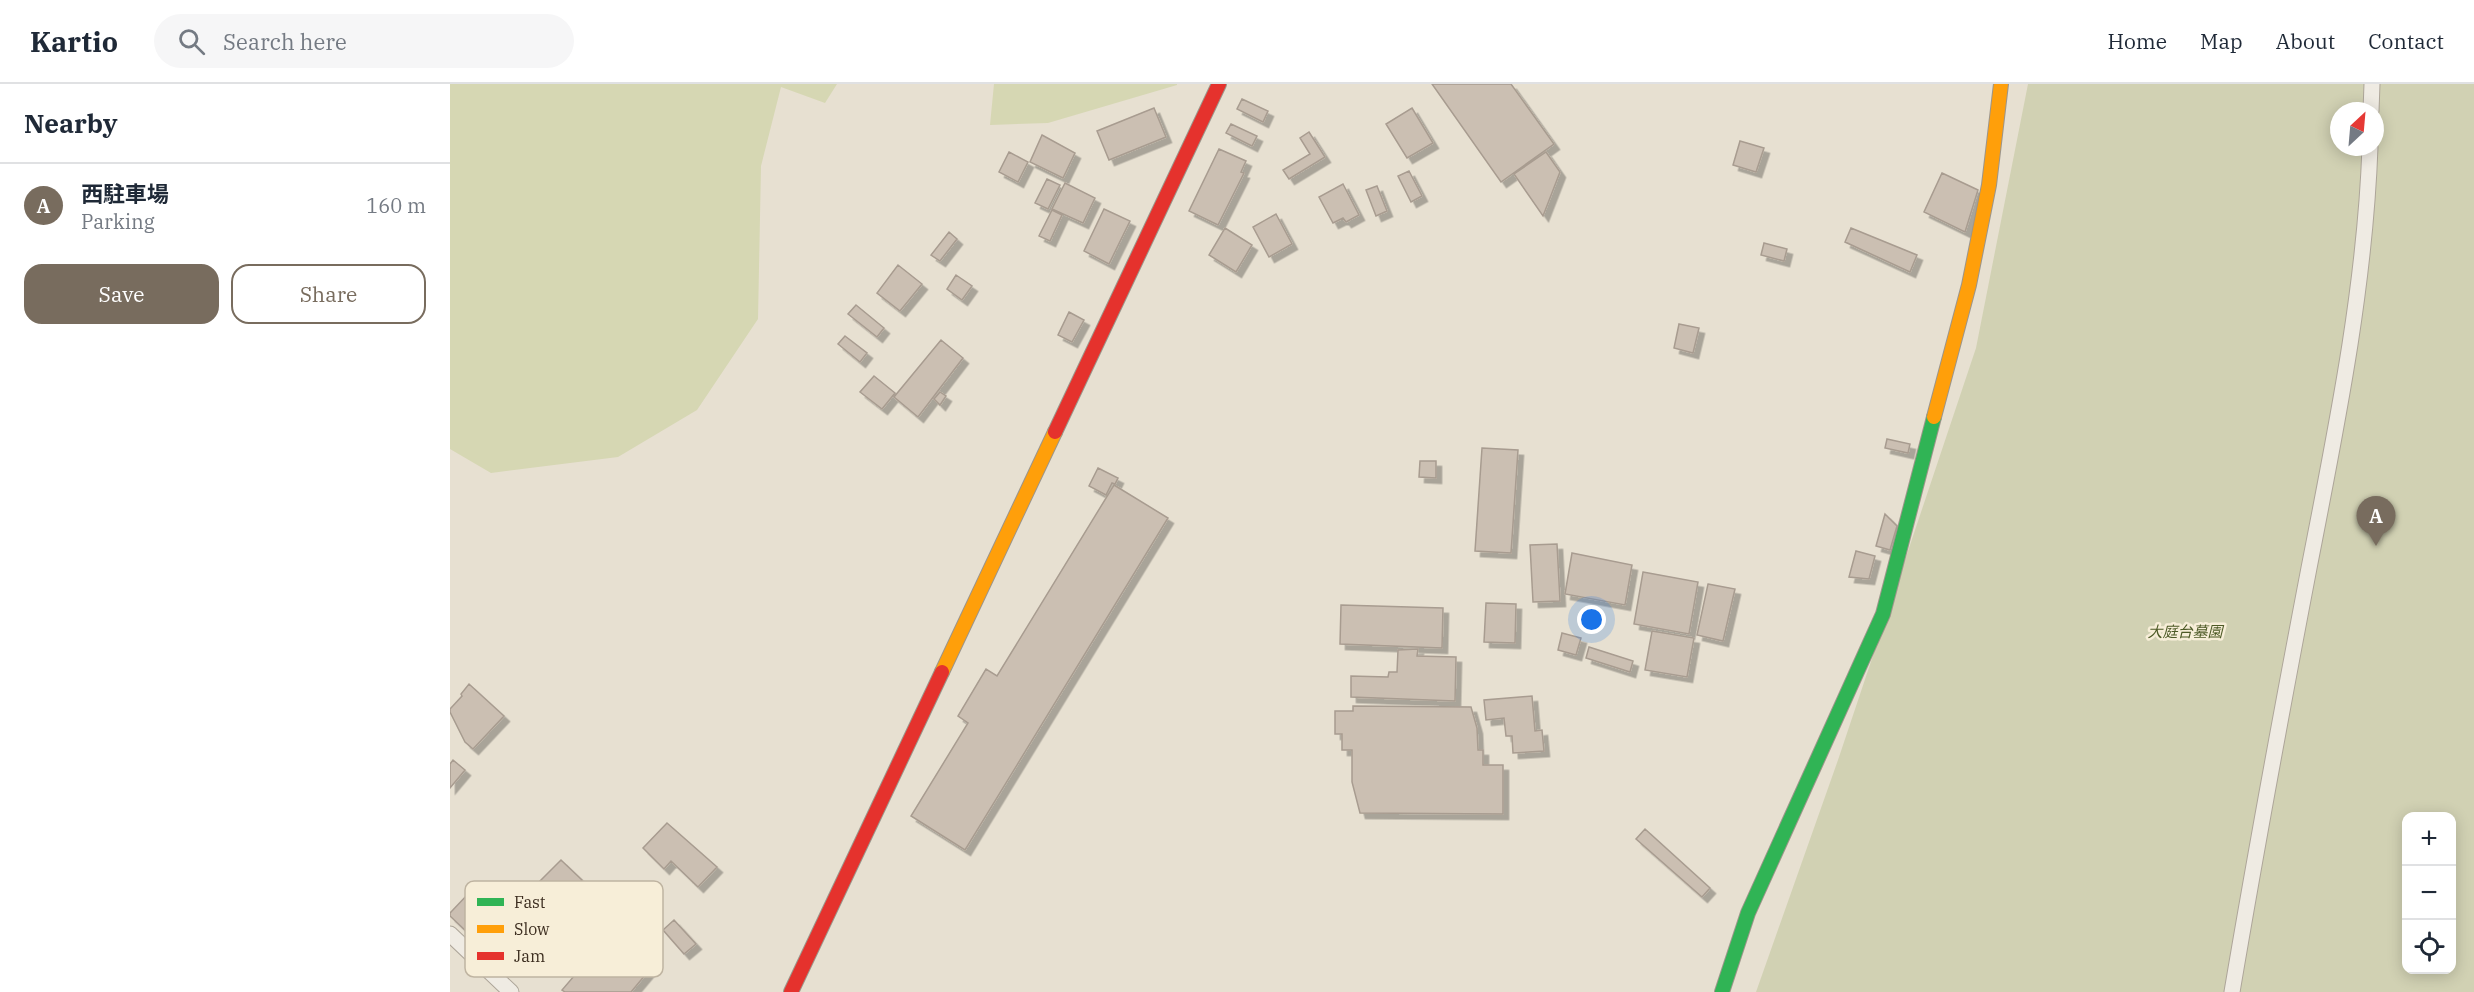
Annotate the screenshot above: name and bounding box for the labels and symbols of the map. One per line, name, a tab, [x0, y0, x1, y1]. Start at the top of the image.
north arrow	[2330, 102, 2384, 156]
pin: A	[2356, 496, 2396, 546]
your location	[1577, 605, 1606, 634]
park label: 大庭台墓園	[2147, 622, 2224, 641]
legend	[465, 881, 663, 977]
text: Fast	[514, 892, 546, 912]
text: Slow	[514, 919, 550, 939]
text: Jam	[514, 946, 545, 966]

